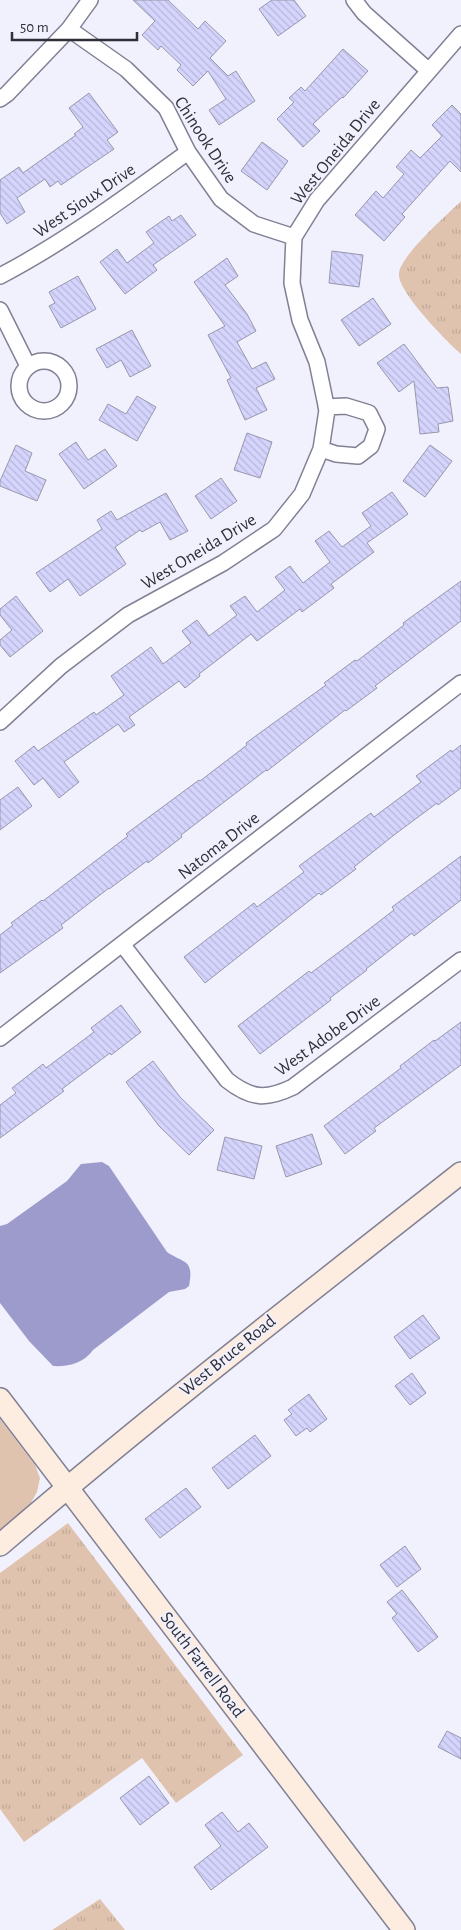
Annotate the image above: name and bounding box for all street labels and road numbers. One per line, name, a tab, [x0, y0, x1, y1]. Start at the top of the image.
street label: Chinook Drive	[171, 94, 239, 186]
street label: West Oneida Drive	[288, 96, 384, 208]
street label: West Sioux Drive	[31, 161, 139, 241]
street label: West Oneida Drive	[138, 511, 260, 593]
street label: Natoma Drive	[175, 809, 263, 883]
street label: West Adobe Drive	[272, 992, 384, 1080]
street label: West Bruce Road	[177, 1312, 279, 1400]
street label: South Farrell Road	[157, 1609, 247, 1721]

